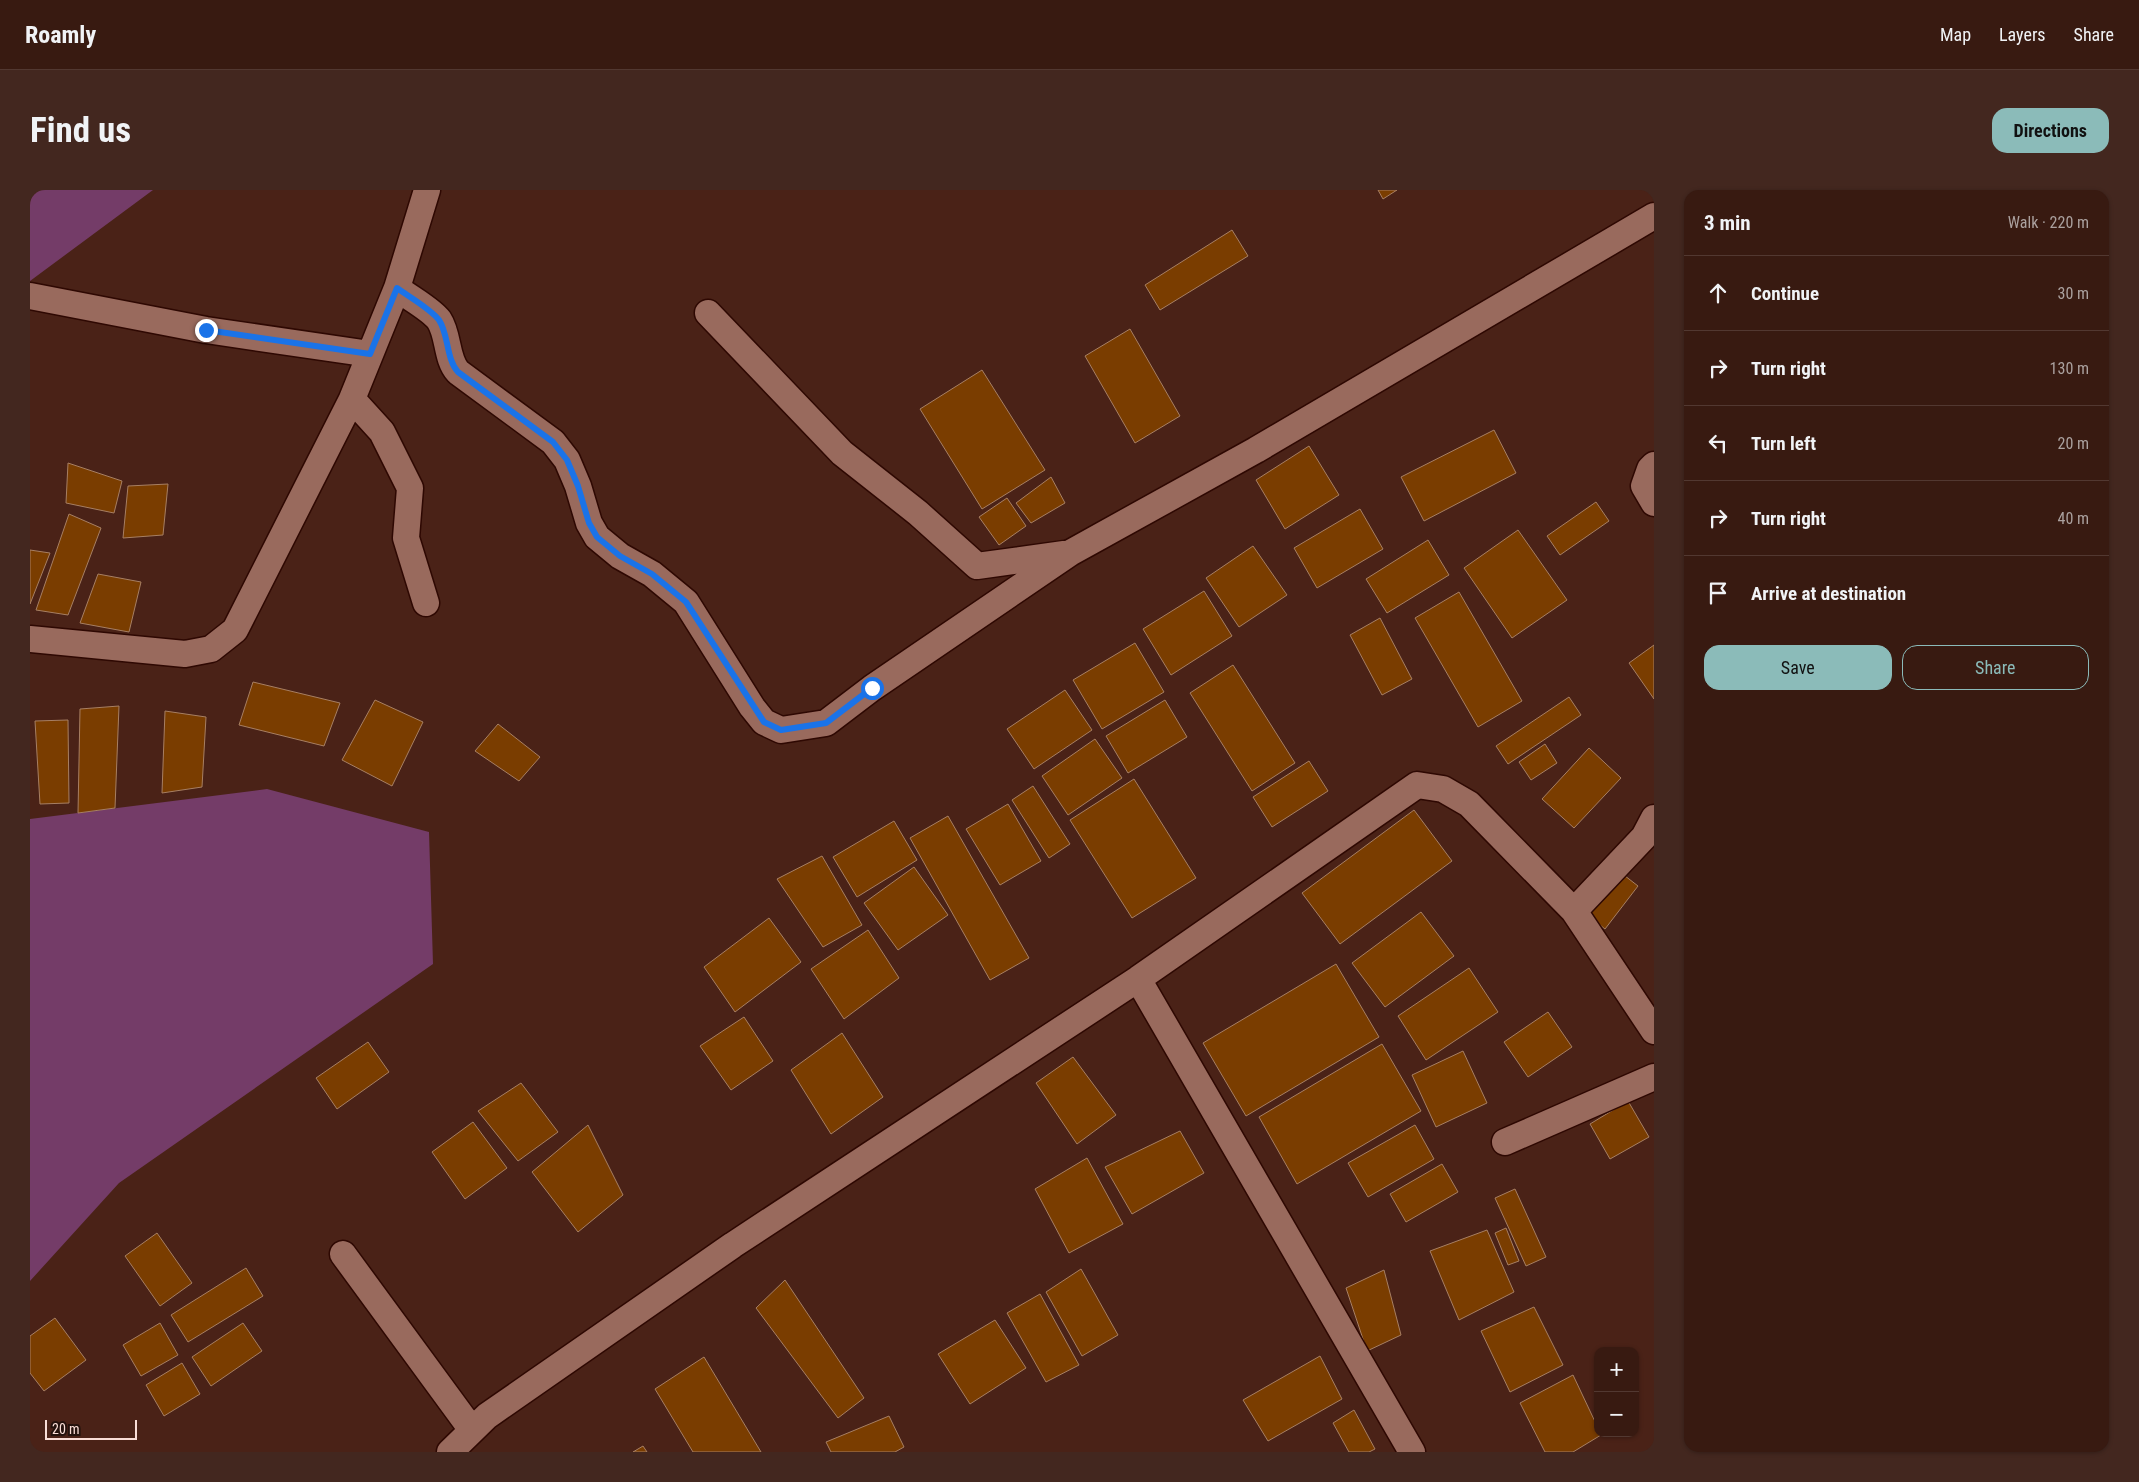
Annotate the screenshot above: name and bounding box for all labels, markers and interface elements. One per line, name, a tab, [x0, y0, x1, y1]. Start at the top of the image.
text: Roamly	[25, 21, 96, 49]
text: Map	[1940, 24, 1971, 45]
text: Layers	[1999, 24, 2046, 45]
text: Share	[2074, 24, 2114, 45]
button: Directions	[1992, 108, 2109, 153]
text: Find us	[30, 110, 131, 151]
text: 3 min	[1704, 211, 1751, 235]
text: Walk · 220 m	[2008, 213, 2089, 232]
icon: ahead	[1704, 279, 1732, 307]
text: Continue	[1751, 282, 1819, 305]
text: 30 m	[2057, 284, 2089, 303]
route end	[195, 319, 218, 342]
icon: right	[1704, 354, 1732, 382]
text: Turn right	[1751, 357, 1826, 380]
text: 130 m	[2050, 359, 2089, 378]
icon: left	[1704, 429, 1732, 457]
text: Turn left	[1751, 432, 1816, 455]
text: 20 m	[2057, 434, 2089, 453]
icon: right	[1704, 504, 1732, 532]
text: Turn right	[1751, 507, 1826, 530]
text: 40 m	[2057, 509, 2089, 528]
icon: arrive	[1704, 579, 1732, 607]
text: Arrive at destination	[1751, 582, 1906, 605]
button: Save	[1704, 645, 1892, 690]
button: Share	[1902, 645, 2089, 690]
route start	[861, 677, 884, 700]
map controls	[1594, 1347, 1639, 1437]
button: +	[1594, 1347, 1639, 1392]
button: −	[1594, 1392, 1639, 1437]
scale bar	[45, 1417, 138, 1440]
text: 20 m	[52, 1421, 80, 1437]

